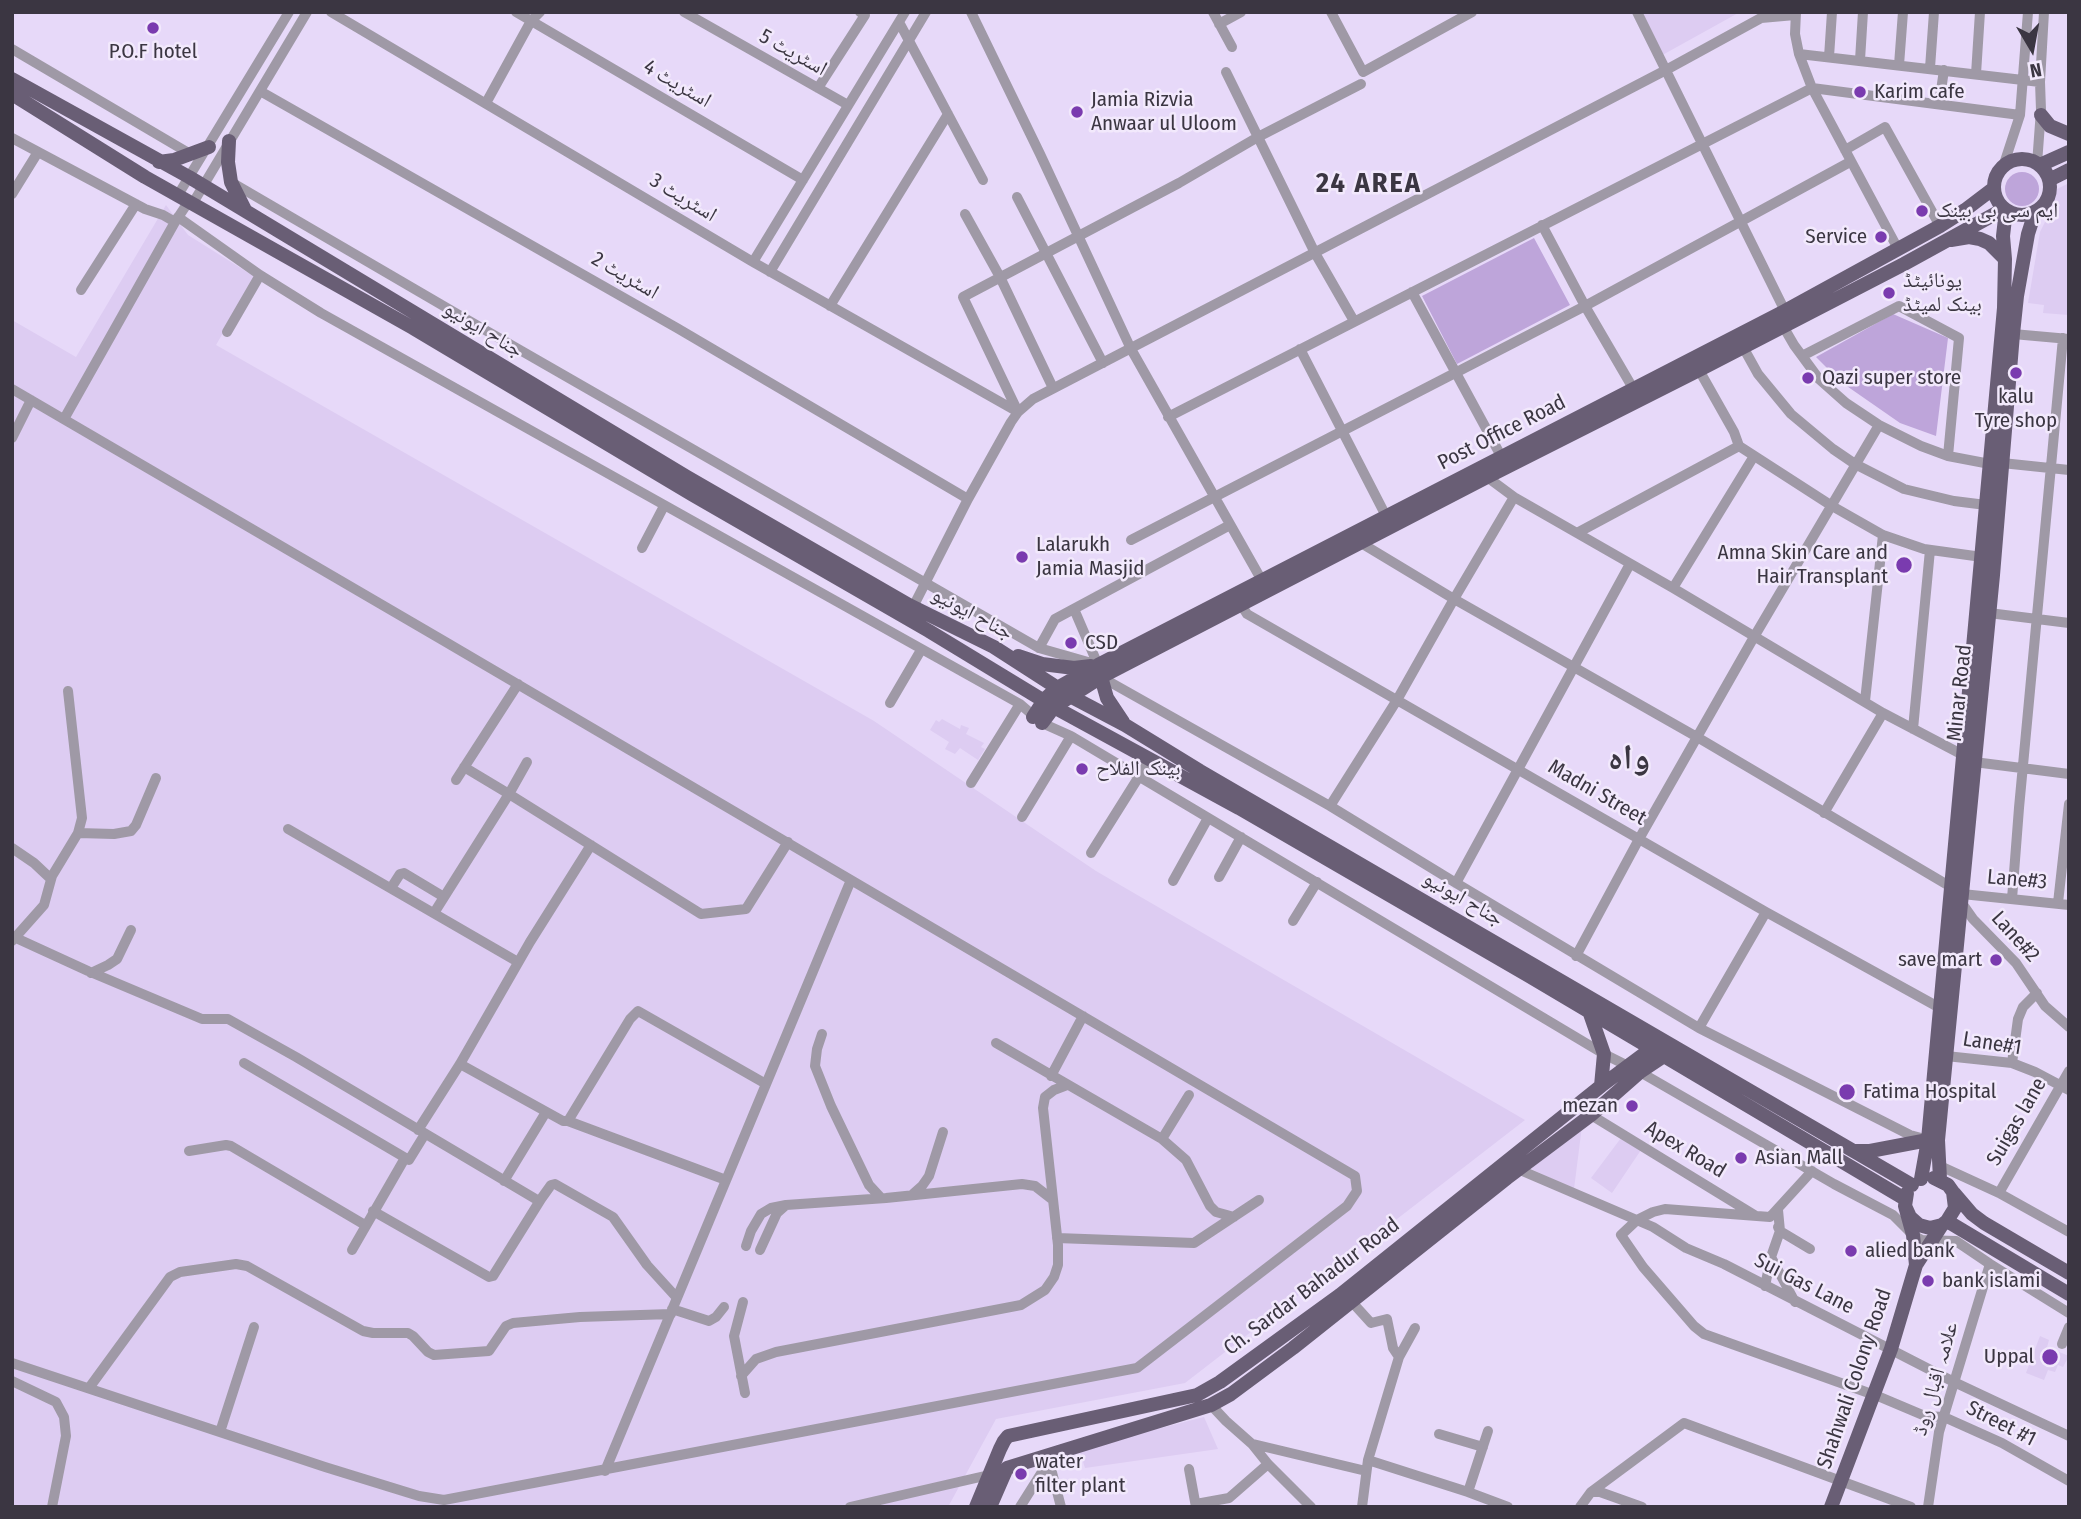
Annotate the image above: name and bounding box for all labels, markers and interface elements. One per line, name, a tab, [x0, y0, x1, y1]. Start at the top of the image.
north arrow	[1997, 14, 2067, 84]
marker: P.O.F hotel	[145, 20, 161, 36]
street label: اسٹریٹ 5	[755, 24, 831, 82]
place label: P.O.F hotel	[109, 39, 197, 65]
street label: اسٹریٹ 4	[639, 55, 715, 113]
text: N	[2028, 58, 2043, 82]
place label: Karim cafe	[1874, 79, 1965, 105]
marker: Karim cafe	[1852, 84, 1868, 100]
place label: Jamia Rizvia Anwaar ul Uloom	[1091, 87, 1237, 137]
marker: Jamia Rizvia Anwaar ul Uloom	[1069, 104, 1085, 120]
district label: 24 AREA	[1317, 167, 1421, 201]
street label: اسٹریٹ 3	[645, 168, 721, 228]
place label: ایم سی بی بینک	[1936, 198, 2058, 224]
marker: ایم سی بی بینک	[1914, 203, 1930, 219]
place label: Service	[1805, 224, 1867, 250]
marker: Service	[1873, 229, 1889, 245]
street label: اسٹریٹ 2	[587, 247, 663, 305]
place label: یونائیٹڈ بینک لمیٹڈ	[1903, 268, 1982, 318]
marker: یونائیٹڈ بینک لمیٹڈ	[1881, 285, 1897, 301]
street label: جناح ایونیو	[439, 296, 527, 364]
place label: Qazi super store	[1822, 365, 1961, 391]
marker: kalu Tyre shop	[2008, 365, 2024, 381]
marker: Qazi super store	[1800, 370, 1816, 386]
place label: kalu Tyre shop	[1975, 384, 2057, 434]
street label: Post Office Road	[1434, 390, 1570, 476]
place label: Lalarukh Jamia Masjid	[1036, 532, 1145, 582]
place label: Amna Skin Care and Hair Transplant	[1718, 540, 1888, 590]
marker: Lalarukh Jamia Masjid	[1014, 549, 1030, 565]
marker: Amna Skin Care and Hair Transplant	[1894, 555, 1914, 575]
street label: جناح ایونیو	[927, 582, 1017, 646]
place label: CSD	[1085, 630, 1118, 656]
marker: CSD	[1063, 635, 1079, 651]
street label: Minar Road	[1942, 643, 1978, 743]
district label: واہ	[1608, 738, 1650, 780]
street label: Madni Street	[1543, 755, 1651, 831]
place label: بینک الفلاح	[1096, 756, 1180, 782]
marker: بینک الفلاح	[1074, 761, 1090, 777]
street label: Lane#3	[1986, 865, 2048, 895]
street label: جناح ایونیو	[1418, 866, 1508, 932]
street label: Lane#2	[1986, 906, 2044, 968]
place label: save mart	[1898, 947, 1982, 973]
marker: save mart	[1988, 952, 2004, 968]
street label: Lane#1	[1961, 1027, 2023, 1061]
street label: Suigas lane	[1982, 1074, 2052, 1170]
place label: Fatima Hospital	[1863, 1079, 1996, 1105]
marker: Fatima Hospital	[1837, 1082, 1857, 1102]
place label: mezan	[1562, 1093, 1618, 1119]
marker: mezan	[1624, 1098, 1640, 1114]
street label: Apex Road	[1640, 1116, 1730, 1184]
place label: Asian Mall	[1755, 1145, 1843, 1171]
marker: Asian Mall	[1733, 1150, 1749, 1166]
street label: Ch. Sardar Bahadur Road	[1219, 1213, 1405, 1361]
place label: alied bank	[1865, 1238, 1955, 1264]
marker: alied bank	[1843, 1243, 1859, 1259]
street label: Sui Gas Lane	[1750, 1248, 1858, 1320]
place label: bank islami	[1942, 1268, 2040, 1294]
marker: bank islami	[1920, 1273, 1936, 1289]
street label: Shahwali Colony Road	[1812, 1286, 1898, 1472]
street label: علامہ اقبال روڈ	[1908, 1319, 1964, 1439]
place label: Uppal	[1984, 1344, 2034, 1370]
marker: Uppal	[2040, 1347, 2060, 1367]
street label: Street #1	[1962, 1396, 2040, 1452]
place label: water filter plant	[1035, 1449, 1126, 1499]
marker: water filter plant	[1013, 1466, 1029, 1482]

